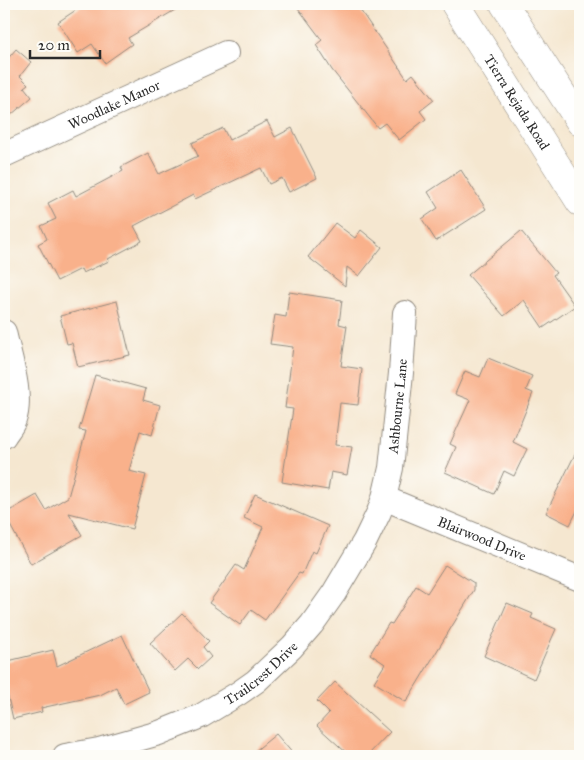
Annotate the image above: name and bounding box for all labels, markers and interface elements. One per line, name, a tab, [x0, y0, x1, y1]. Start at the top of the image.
scale bar	[30, 28, 100, 60]
text: 20 m	[38, 36, 70, 54]
street label: Tierra Rejada Road	[480, 52, 553, 153]
street label: Woodlake Manor	[65, 76, 164, 133]
street label: Ashbourne Lane	[384, 358, 411, 455]
street label: Blairwood Drive	[435, 513, 529, 565]
street label: Trailcrest Drive	[221, 638, 302, 709]

